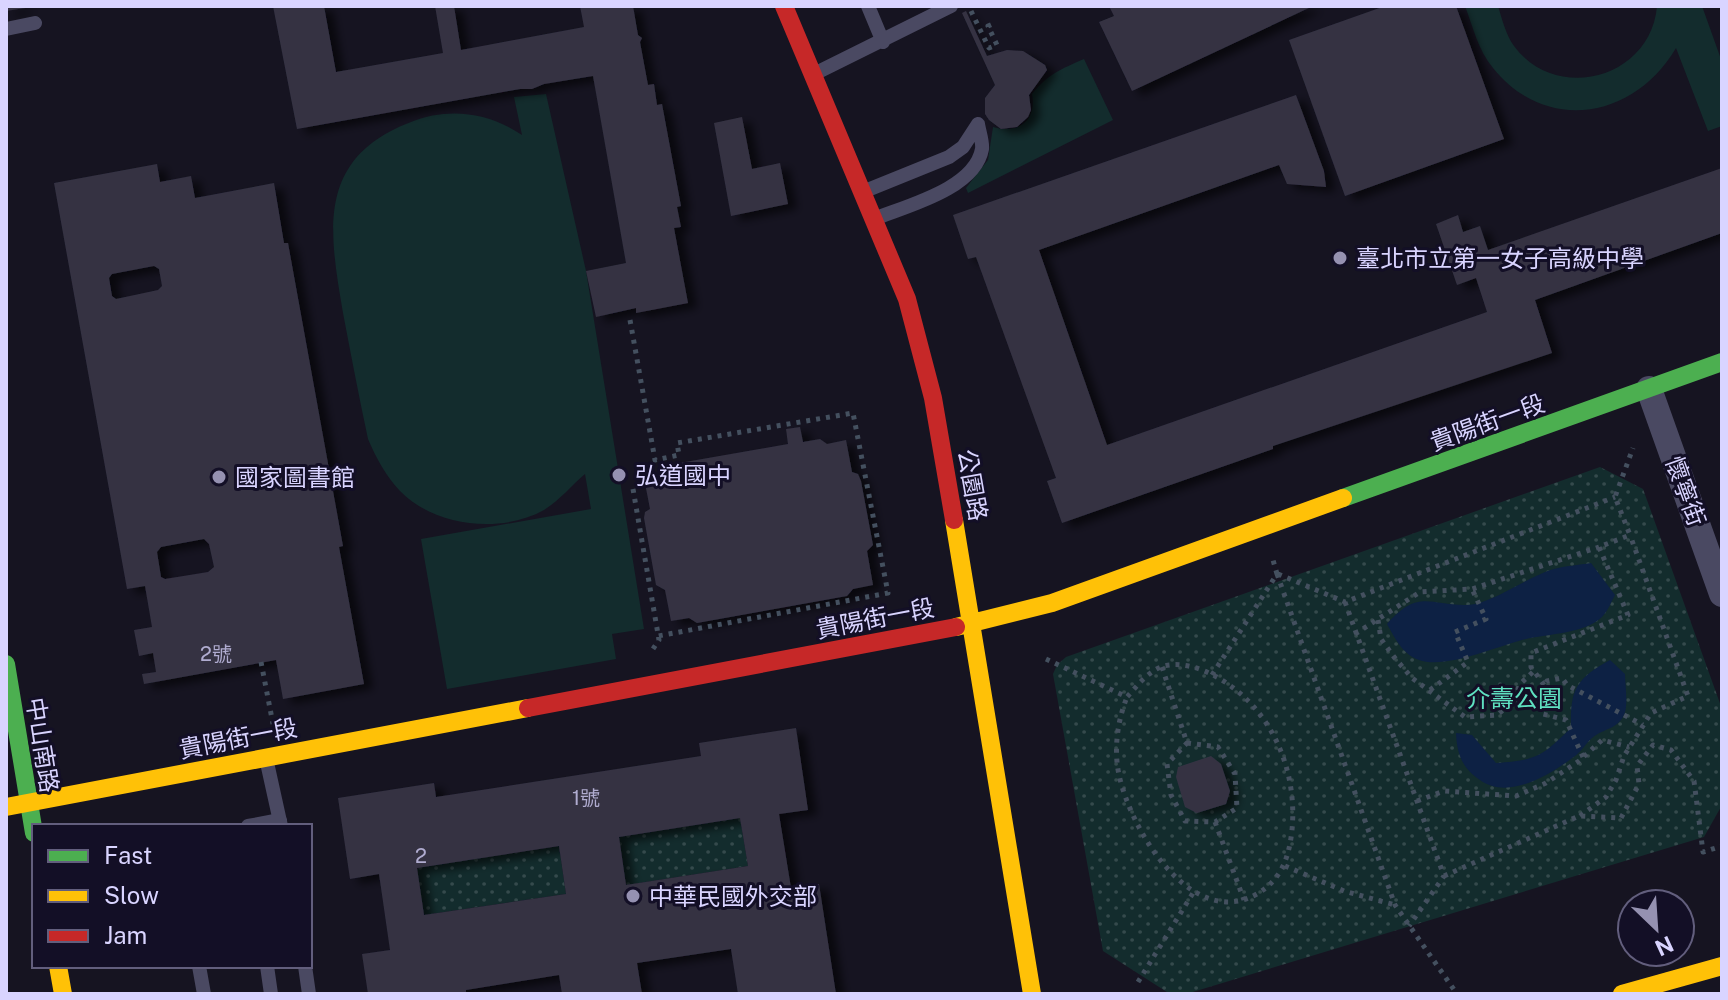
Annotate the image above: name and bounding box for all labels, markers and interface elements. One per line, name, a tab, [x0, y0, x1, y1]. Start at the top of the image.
place label: 臺北市立第一女子高級中學	[1356, 244, 1644, 272]
marker: 臺北市立第一女子高級中學	[1331, 249, 1349, 267]
street label: 貴陽街一段	[1426, 388, 1548, 456]
street label: 公園路	[953, 447, 993, 523]
street label: 懷寧街	[1661, 452, 1711, 530]
place label: 弘道國中	[635, 461, 731, 489]
place label: 國家圖書館	[235, 463, 355, 491]
marker: 弘道國中	[610, 466, 628, 484]
marker: 國家圖書館	[210, 468, 228, 486]
street label: 貴陽街一段	[813, 593, 937, 643]
house number: 2號	[200, 642, 232, 666]
park label: 介壽公園	[1466, 684, 1562, 712]
street label: 中山南路	[22, 695, 64, 795]
street label: 貴陽街一段	[176, 713, 300, 763]
house number: 1號	[572, 786, 600, 810]
legend	[32, 824, 312, 968]
text: Fast	[104, 841, 152, 869]
house number: 2	[415, 844, 427, 868]
text: Slow	[104, 881, 159, 909]
place label: 中華民國外交部	[649, 882, 817, 910]
marker: 中華民國外交部	[624, 887, 642, 905]
north arrow	[1616, 888, 1696, 968]
text: Jam	[104, 921, 147, 949]
text: N	[1651, 931, 1678, 962]

